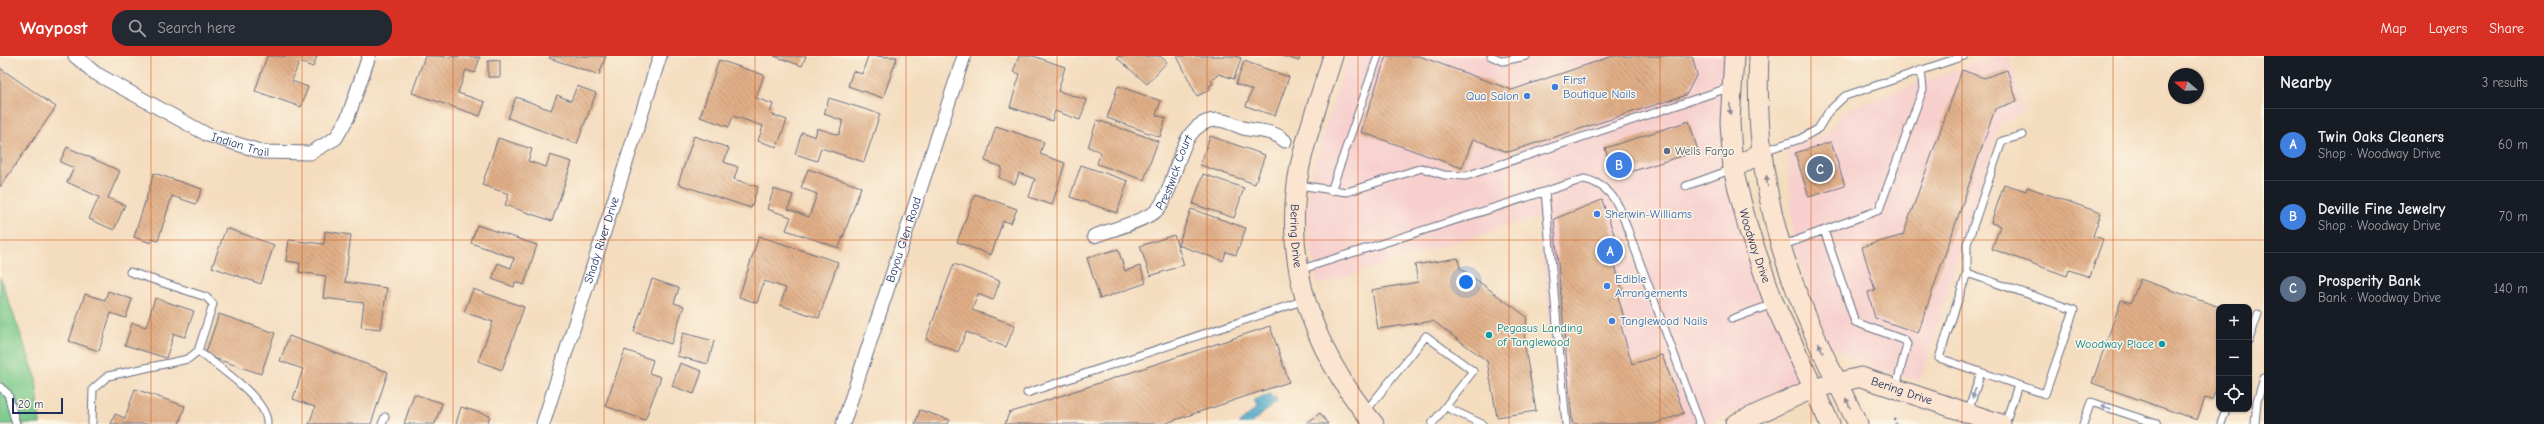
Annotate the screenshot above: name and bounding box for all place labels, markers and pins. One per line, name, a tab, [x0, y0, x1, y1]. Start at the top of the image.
place label: First Boutique Nails	[1563, 73, 1636, 101]
marker: First Boutique Nails	[1550, 82, 1560, 92]
place label: Qua Salon	[1466, 89, 1519, 103]
marker: Qua Salon	[1522, 91, 1532, 101]
place label: Wells Fargo	[1675, 144, 1734, 158]
marker: Wells Fargo	[1662, 146, 1672, 156]
pin: B	[1606, 150, 1632, 180]
pin: C	[1807, 154, 1833, 184]
place label: Sherwin-Williams	[1605, 207, 1692, 221]
marker: Sherwin-Williams	[1592, 209, 1602, 219]
pin: A	[1597, 236, 1623, 266]
place label: Edible Arrangements	[1615, 272, 1687, 300]
marker: Edible Arrangements	[1602, 281, 1612, 291]
place label: Tanglewood Nails	[1620, 314, 1707, 328]
marker: Tanglewood Nails	[1607, 316, 1617, 326]
place label: Pegasus Landing of Tanglewood	[1497, 321, 1583, 349]
marker: Pegasus Landing of Tanglewood	[1484, 330, 1494, 340]
place label: Woodway Place	[2075, 337, 2154, 351]
marker: Woodway Place	[2157, 339, 2167, 349]

